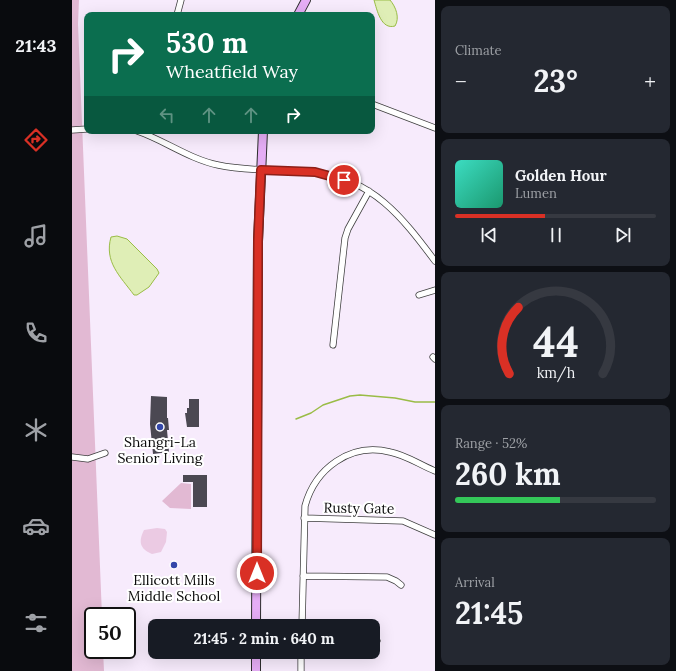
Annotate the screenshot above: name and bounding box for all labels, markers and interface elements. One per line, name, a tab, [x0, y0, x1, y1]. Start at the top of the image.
text: 530 m	[166, 25, 248, 61]
icon: right	[100, 28, 152, 80]
text: 21:43	[15, 34, 57, 57]
text: Climate	[455, 42, 502, 59]
text: Wheatfield Way	[166, 60, 298, 83]
text: 23°	[533, 62, 578, 100]
text: −	[455, 67, 467, 95]
text: +	[644, 67, 656, 95]
icon: left	[156, 104, 178, 126]
icon: ahead	[198, 104, 220, 126]
icon: ahead	[240, 104, 262, 126]
icon: right	[282, 104, 304, 126]
icon: directions	[22, 126, 50, 154]
pin	[327, 163, 361, 197]
text: Golden Hour	[515, 166, 607, 185]
icon: arrive	[333, 169, 355, 191]
text: Lumen	[515, 185, 557, 202]
icon: music	[22, 222, 50, 250]
icon: previous	[478, 224, 500, 246]
icon: pause	[545, 224, 567, 246]
icon: next	[612, 224, 634, 246]
text: 44	[533, 314, 578, 367]
icon: phone	[22, 319, 50, 347]
text: km/h	[536, 363, 575, 382]
icon: climate	[22, 416, 50, 444]
marker: Shangri-La Senior Living	[155, 422, 165, 432]
place label: Shangri-La Senior Living	[117, 433, 203, 467]
text: Range · 52%	[455, 435, 527, 452]
text: 260 km	[455, 455, 561, 493]
street label: Rusty Gate	[323, 498, 395, 518]
icon: car	[22, 512, 50, 540]
position arrow	[236, 552, 278, 594]
marker: Ellicott Mills Middle School	[169, 560, 179, 570]
place label: Ellicott Mills Middle School	[128, 571, 220, 605]
text: Arrival	[455, 574, 495, 591]
text: 21:45	[455, 594, 523, 632]
speed limit sign: 50	[84, 607, 136, 659]
icon: filters	[22, 609, 50, 637]
text: 21:45 · 2 min · 640 m	[193, 629, 335, 648]

